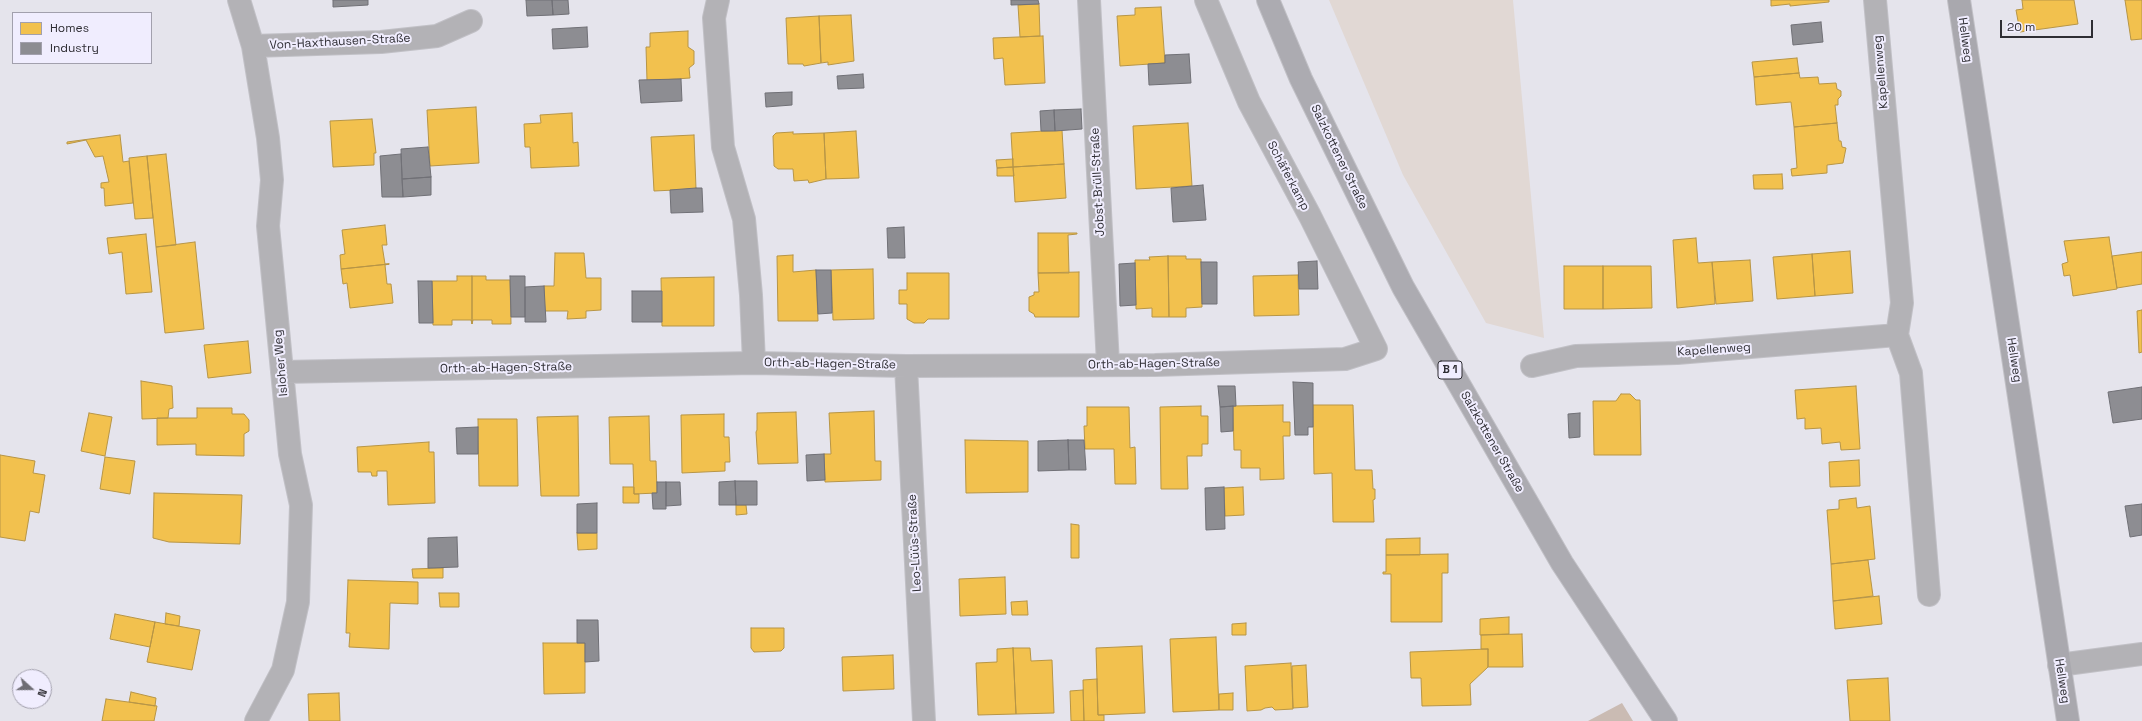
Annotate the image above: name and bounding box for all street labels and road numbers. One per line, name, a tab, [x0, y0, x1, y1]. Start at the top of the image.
street label: Hellweg	[1955, 17, 1975, 63]
street label: Von-Haxthausen-Straße	[269, 31, 411, 53]
street label: Kapellenweg	[1871, 35, 1891, 109]
street label: Salzkottener Straße	[1307, 102, 1371, 212]
street label: Jobst-Brüll-Straße	[1088, 127, 1108, 237]
street label: Schäferkamp	[1264, 139, 1312, 213]
street label: Isloher Weg	[271, 329, 291, 397]
street label: Hellweg	[2003, 337, 2025, 383]
street label: Kapellenweg	[1677, 340, 1751, 360]
street label: Orth-ab-Hagen-Straße	[764, 356, 896, 372]
street label: Orth-ab-Hagen-Straße	[1088, 356, 1220, 372]
street label: Orth-ab-Hagen-Straße	[440, 360, 572, 376]
road number: B 1	[1438, 361, 1462, 379]
street label: Salzkottener Straße	[1457, 389, 1527, 495]
street label: Leo-Lüüs-Straße	[905, 494, 925, 592]
street label: Hellweg	[2051, 658, 2073, 704]

